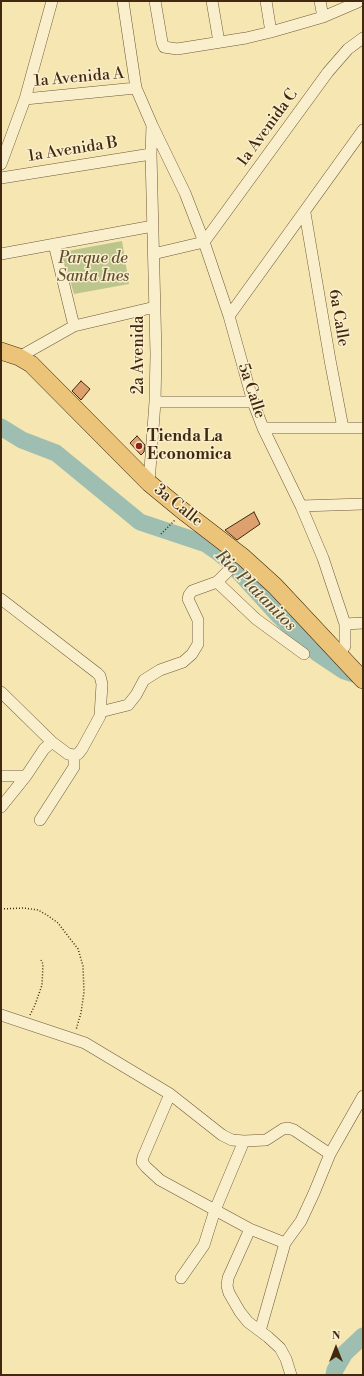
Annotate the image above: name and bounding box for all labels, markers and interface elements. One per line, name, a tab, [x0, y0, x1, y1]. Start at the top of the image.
street label: 1a Avenida A	[33, 64, 125, 92]
street label: 1a Avenida C	[234, 86, 302, 170]
street label: 1a Avenida B	[27, 133, 119, 167]
park label: Parque de Santa Ines	[57, 249, 129, 287]
street label: 6a Calle	[324, 288, 352, 348]
street label: 2a Avenida	[129, 316, 149, 394]
street label: 5a Calle	[233, 361, 269, 421]
place label: Tienda La Economica	[147, 427, 232, 465]
marker: Tienda La Economica	[134, 441, 144, 451]
street label: 3a Calle	[150, 481, 206, 531]
water label: Rio Platanitos	[210, 546, 300, 636]
north arrow	[316, 1328, 356, 1368]
text: N	[332, 1329, 340, 1343]

